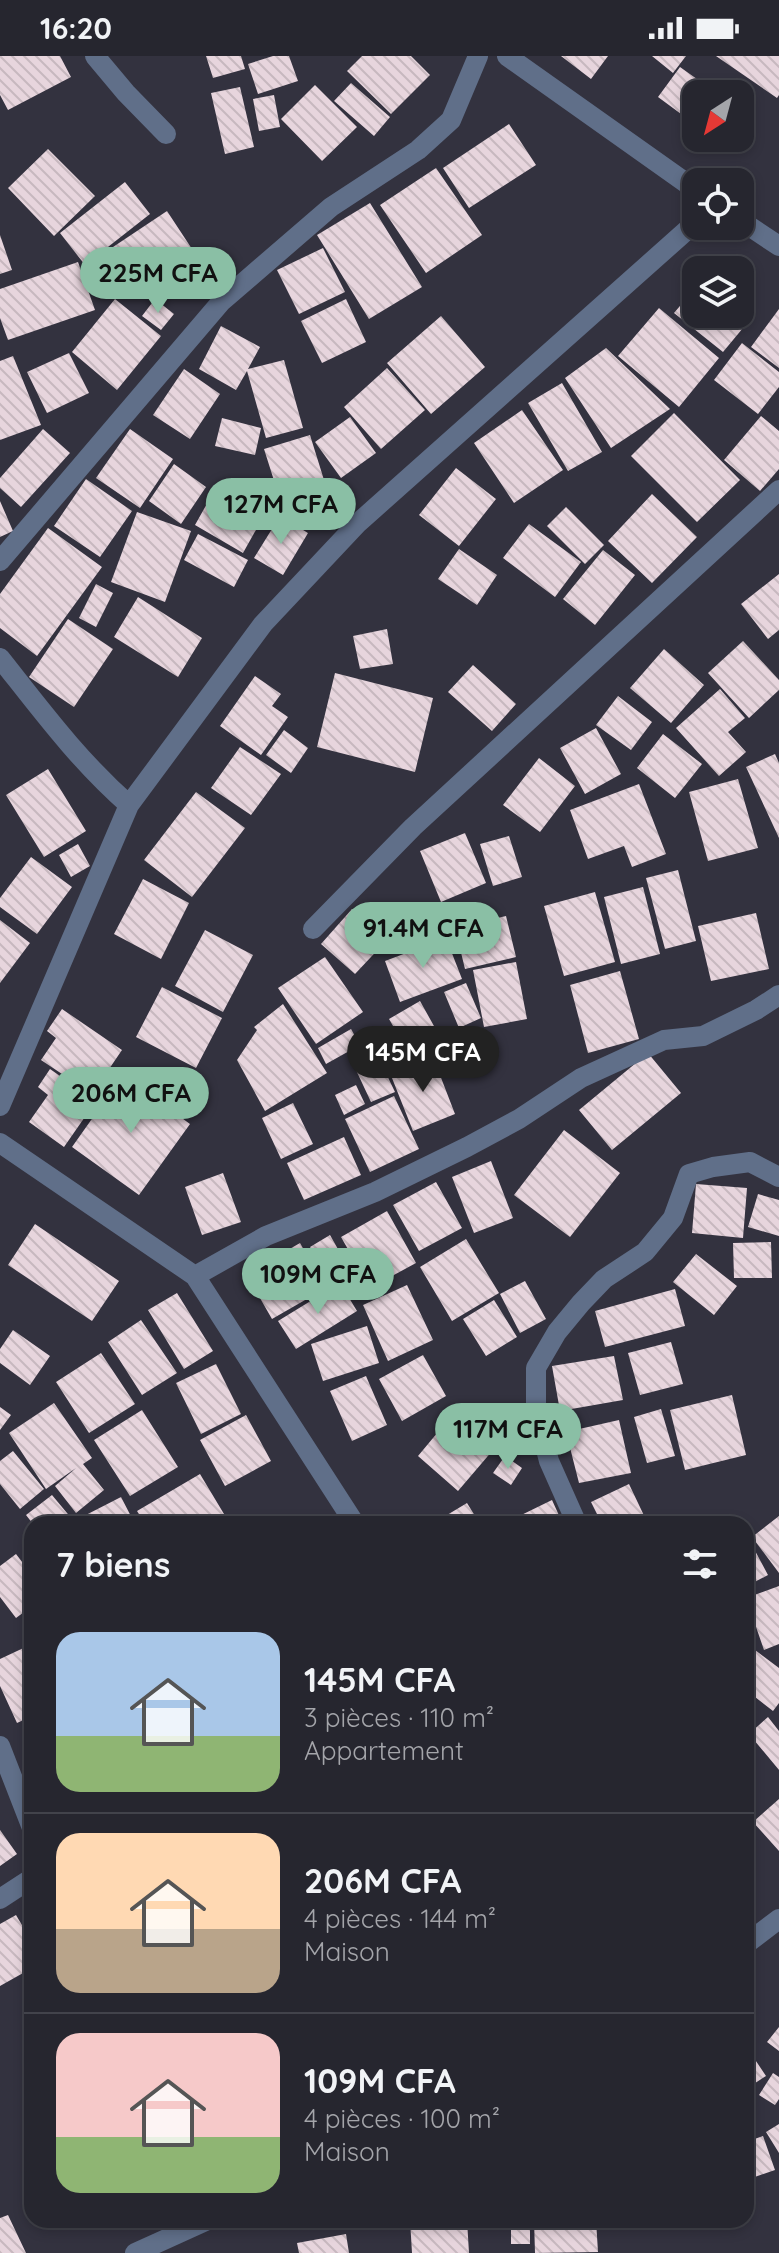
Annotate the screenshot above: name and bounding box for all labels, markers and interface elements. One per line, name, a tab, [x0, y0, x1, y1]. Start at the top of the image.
text: 16:20	[40, 9, 112, 47]
north arrow	[682, 80, 754, 152]
map controls	[682, 80, 754, 328]
button: locate	[682, 168, 754, 240]
pin: 225M CFA	[75, 247, 241, 315]
text: 225M CFA	[98, 256, 218, 289]
button: layers	[682, 256, 754, 328]
pin: 127M CFA	[198, 478, 364, 546]
text: 127M CFA	[224, 487, 338, 520]
pin: 91.4M CFA	[331, 902, 515, 970]
text: 91.4M CFA	[362, 911, 484, 944]
pin: 145M CFA	[340, 1026, 506, 1094]
text: 145M CFA	[365, 1035, 481, 1068]
pin: 206M CFA	[48, 1067, 214, 1135]
text: 206M CFA	[71, 1076, 191, 1109]
pin: 109M CFA	[235, 1248, 401, 1316]
text: 109M CFA	[260, 1257, 376, 1290]
pin: 117M CFA	[425, 1403, 591, 1471]
text: 117M CFA	[453, 1412, 563, 1445]
icon: filters	[678, 1542, 722, 1586]
text: 7 biens	[56, 1543, 170, 1586]
text: 145M CFA	[304, 1658, 455, 1701]
icon: home	[120, 1664, 216, 1760]
text: 3 pièces · 110 m²	[304, 1701, 494, 1734]
text: Appartement	[304, 1734, 464, 1767]
text: 206M CFA	[304, 1859, 461, 1902]
icon: home	[120, 1865, 216, 1961]
text: 4 pièces · 144 m²	[304, 1902, 496, 1935]
text: Maison	[304, 1935, 390, 1968]
text: 109M CFA	[304, 2059, 456, 2102]
icon: home	[120, 2065, 216, 2161]
text: 4 pièces · 100 m²	[304, 2102, 500, 2135]
text: Maison	[304, 2135, 390, 2168]

